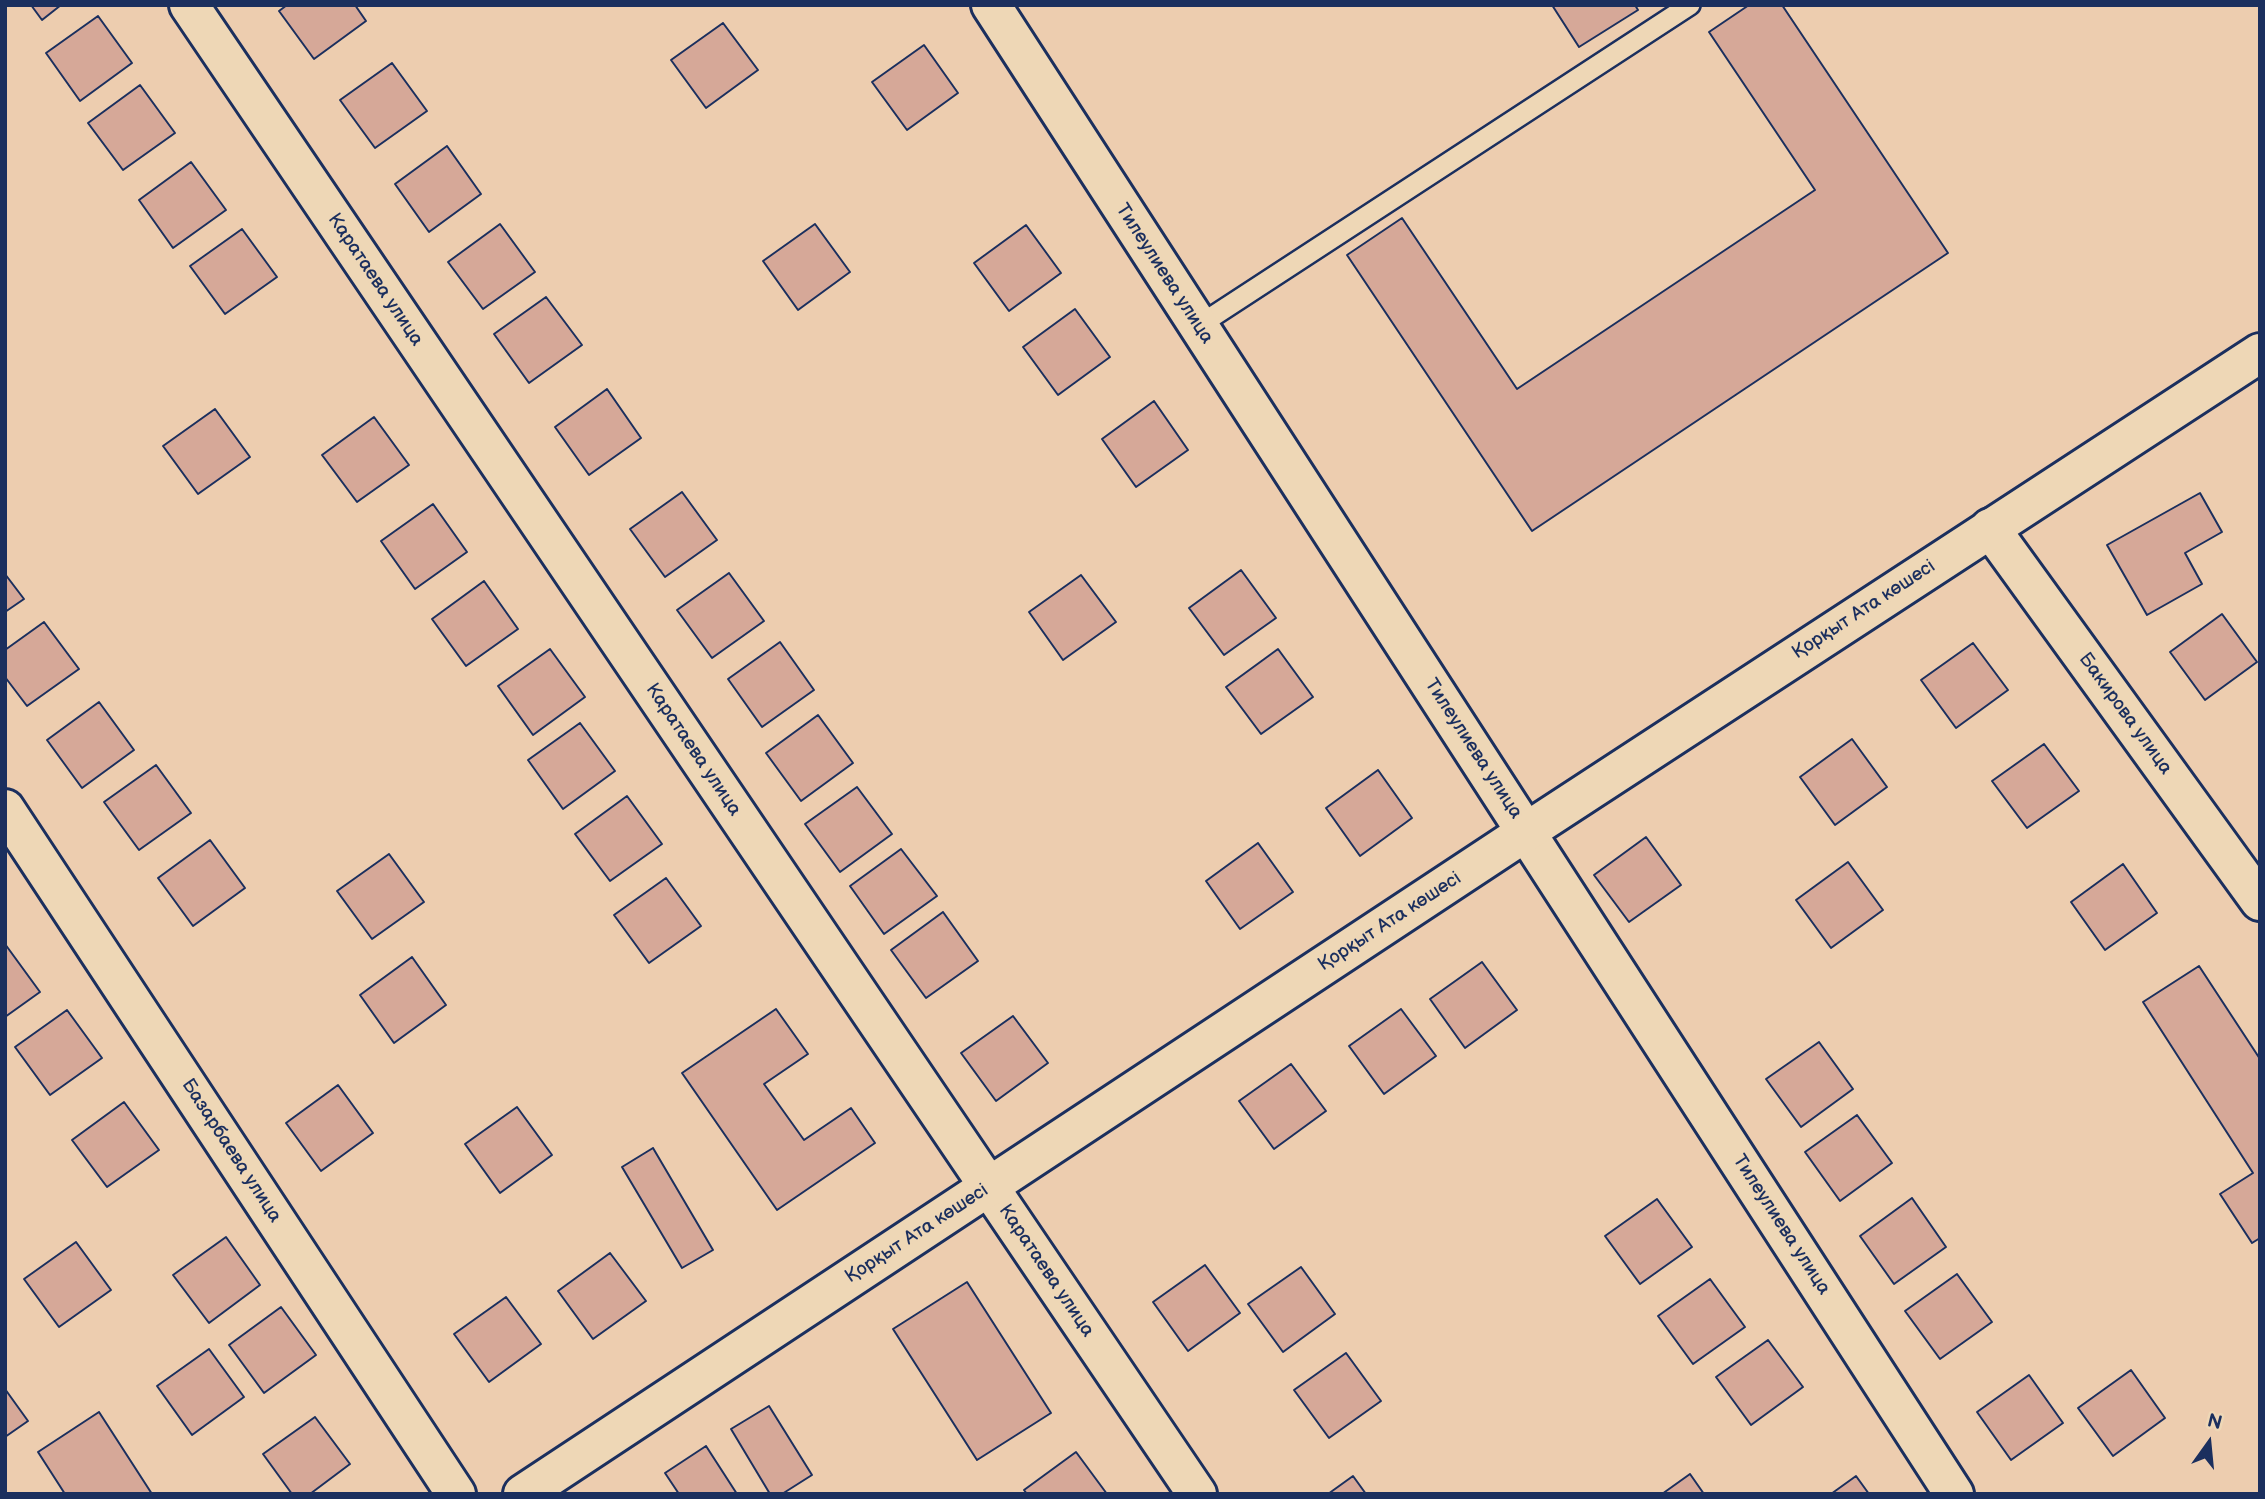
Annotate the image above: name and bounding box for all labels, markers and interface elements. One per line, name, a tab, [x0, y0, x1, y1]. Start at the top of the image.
street label: Тилеулиева улица	[1110, 200, 1218, 348]
street label: Каратаева улица	[322, 210, 428, 350]
street label: Қорқыт Ата көшесі	[1788, 555, 1940, 665]
street label: Бакирова улица	[2073, 649, 2177, 779]
street label: Тилеулиева улица	[1419, 675, 1527, 823]
street label: Каратаева улица	[640, 680, 746, 820]
street label: Қорқыт Ата көшесі	[1314, 867, 1466, 977]
street label: Базарбаева улица	[176, 1075, 286, 1227]
street label: Тилеулиева улица	[1727, 1151, 1835, 1299]
street label: Қорқыт Ата көшесі	[841, 1179, 993, 1289]
street label: Каратаева улица	[993, 1201, 1099, 1341]
north arrow	[2174, 1408, 2244, 1478]
text: N	[2205, 1409, 2224, 1435]

